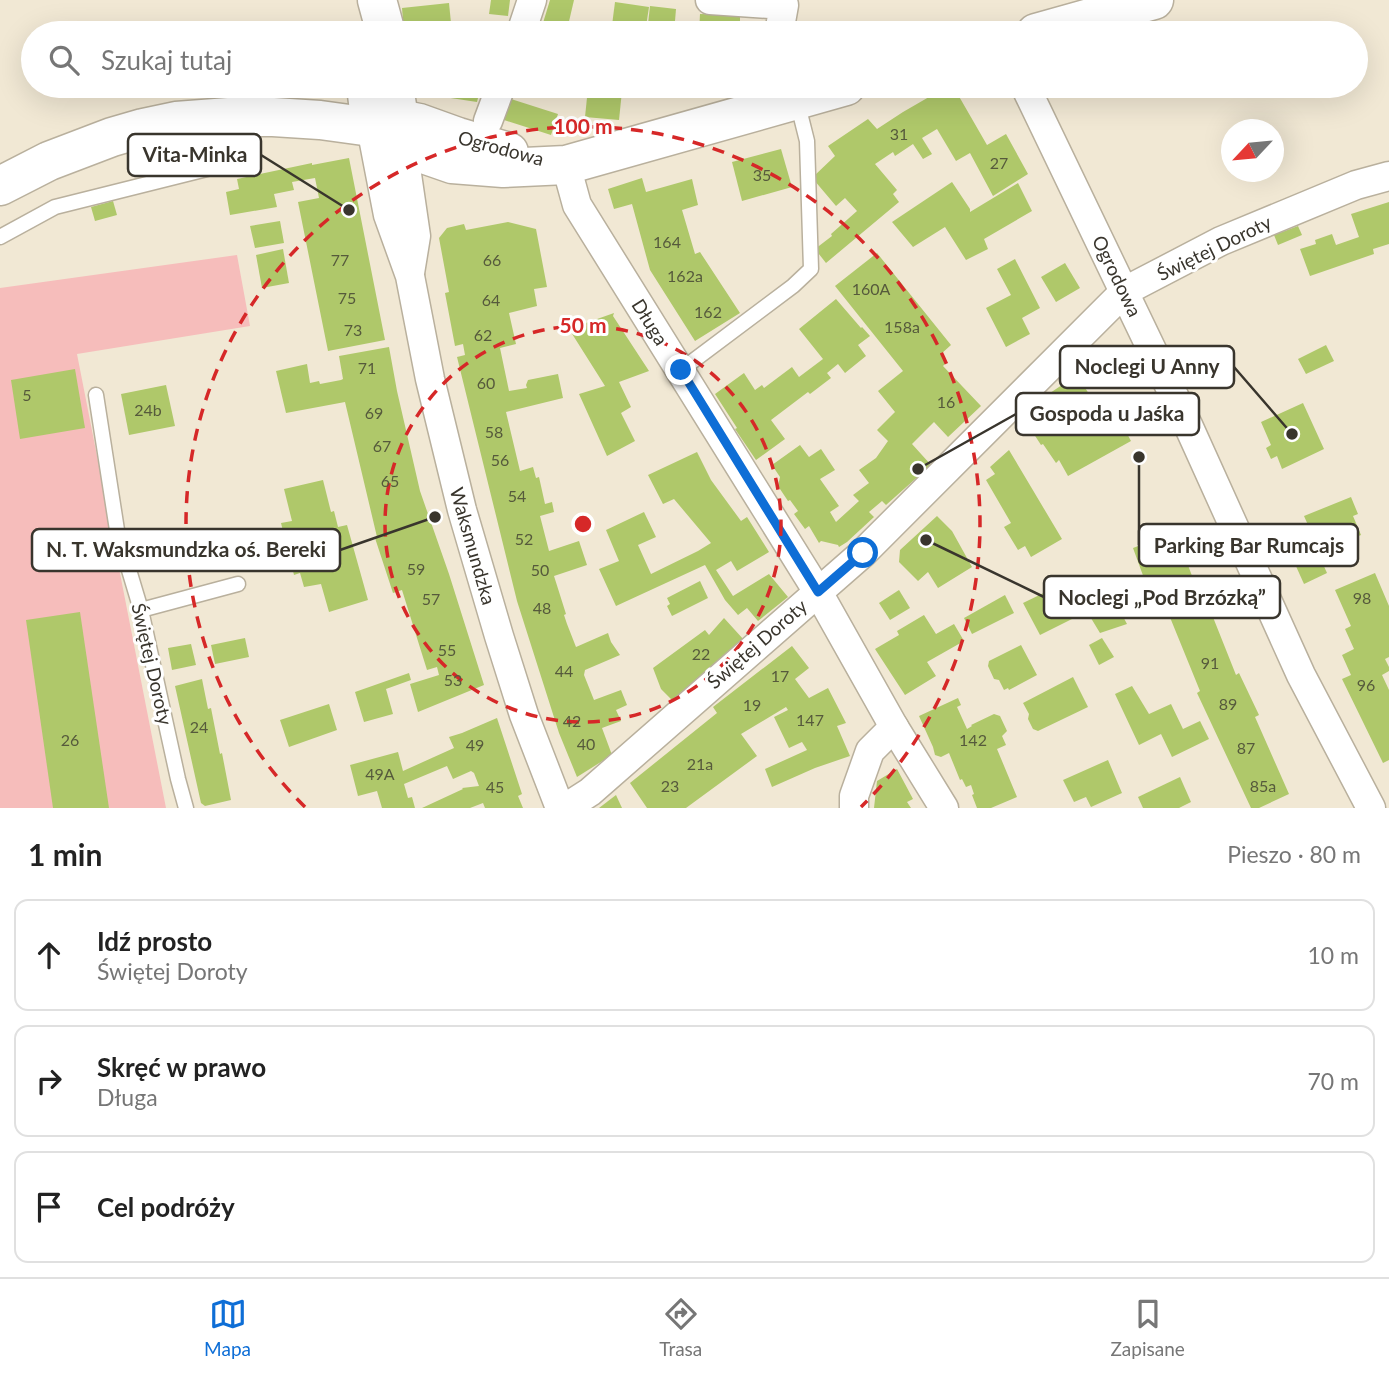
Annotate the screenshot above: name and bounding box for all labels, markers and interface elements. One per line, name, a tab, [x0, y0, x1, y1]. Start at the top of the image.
search box	[21, 21, 1368, 98]
icon: search	[45, 41, 83, 79]
text: Szukaj tutaj	[101, 44, 232, 76]
text: 100 m	[553, 113, 613, 138]
north arrow	[1221, 119, 1284, 182]
house number: 31	[890, 124, 908, 143]
street label: Ogrodowa	[456, 125, 546, 170]
callout: Vita-Minka	[128, 134, 261, 176]
text: Vita-Minka	[142, 141, 247, 166]
house number: 27	[990, 153, 1008, 172]
house number: 35	[753, 165, 771, 184]
street label: Świętej Doroty	[1153, 210, 1275, 285]
street label: Ogrodowa	[1088, 231, 1147, 320]
house number: 164	[653, 232, 681, 251]
house number: 77	[331, 250, 349, 269]
house number: 66	[483, 250, 501, 269]
house number: 162a	[667, 266, 703, 285]
house number: 160A	[852, 279, 891, 298]
house number: 75	[338, 288, 356, 307]
house number: 64	[482, 290, 500, 309]
street label: Długa	[627, 294, 673, 349]
house number: 162	[694, 302, 722, 321]
text: 50 m	[559, 312, 607, 337]
house number: 158a	[884, 317, 920, 336]
house number: 73	[344, 320, 362, 339]
house number: 62	[474, 325, 492, 344]
callout: Noclegi U Anny	[1060, 346, 1234, 388]
text: Noclegi U Anny	[1074, 353, 1220, 378]
route end	[665, 354, 696, 385]
house number: 71	[358, 358, 376, 377]
house number: 60	[477, 373, 495, 392]
house number: 5	[22, 385, 32, 404]
house number: 16	[937, 392, 955, 411]
callout: Gospoda u Jaśka	[1016, 393, 1199, 435]
house number: 24b	[134, 400, 162, 419]
text: Gospoda u Jaśka	[1030, 400, 1184, 425]
house number: 69	[365, 403, 383, 422]
house number: 58	[485, 422, 503, 441]
house number: 67	[373, 436, 391, 455]
house number: 56	[491, 450, 509, 469]
house number: 65	[381, 471, 399, 490]
street label: Waksmundzka	[446, 484, 501, 607]
house number: 54	[508, 486, 526, 505]
centre of rings	[571, 512, 595, 536]
callout: Parking Bar Rumcajs	[1139, 524, 1358, 566]
callout: N. T. Waksmundzka oś. Bereki	[32, 529, 340, 571]
house number: 52	[515, 529, 533, 548]
text: Parking Bar Rumcajs	[1154, 532, 1344, 557]
text: N. T. Waksmundzka oś. Bereki	[46, 536, 326, 561]
route start	[847, 537, 878, 568]
house number: 59	[407, 559, 425, 578]
house number: 50	[531, 560, 549, 579]
callout: Noclegi „Pod Brzózką”	[1044, 576, 1280, 618]
text: Noclegi „Pod Brzózką”	[1058, 584, 1266, 609]
house number: 98	[1353, 588, 1371, 607]
house number: 57	[422, 589, 440, 608]
street label: Świętej Doroty	[702, 594, 811, 693]
house number: 48	[533, 598, 551, 617]
street label: Świętej Doroty	[127, 601, 178, 727]
house number: 55	[438, 640, 456, 659]
house number: 22	[692, 644, 710, 663]
house number: 91	[1201, 653, 1219, 672]
house number: 44	[555, 661, 573, 680]
house number: 17	[771, 666, 789, 685]
house number: 53	[444, 670, 462, 689]
house number: 96	[1357, 675, 1375, 694]
house number: 89	[1219, 694, 1237, 713]
house number: 19	[743, 695, 761, 714]
house number: 147	[796, 710, 824, 729]
house number: 42	[563, 711, 581, 730]
house number: 24	[190, 717, 208, 736]
house number: 26	[61, 730, 79, 749]
house number: 142	[959, 730, 987, 749]
house number: 40	[577, 734, 595, 753]
house number: 49	[466, 735, 484, 754]
house number: 87	[1237, 738, 1255, 757]
house number: 21a	[687, 754, 713, 773]
house number: 49A	[365, 764, 395, 783]
house number: 23	[661, 776, 679, 795]
house number: 85a	[1250, 776, 1276, 795]
house number: 45	[486, 777, 504, 796]
text: 1 min	[28, 836, 102, 872]
text: Pieszo · 80 m	[1227, 840, 1361, 868]
text: Idź prosto	[97, 925, 212, 957]
icon: ahead	[30, 936, 68, 974]
text: 10 m	[1308, 941, 1359, 969]
text: Świętej Doroty	[97, 957, 248, 985]
text: Skręć w prawo	[97, 1051, 266, 1083]
icon: right	[30, 1062, 68, 1100]
text: 70 m	[1308, 1067, 1359, 1095]
text: Długa	[97, 1083, 158, 1111]
icon: arrive	[30, 1188, 68, 1226]
text: Cel podróży	[97, 1191, 235, 1223]
tab: Mapa	[204, 1295, 251, 1360]
tab: Trasa	[659, 1295, 702, 1360]
tab: Zapisane	[1111, 1295, 1185, 1360]

